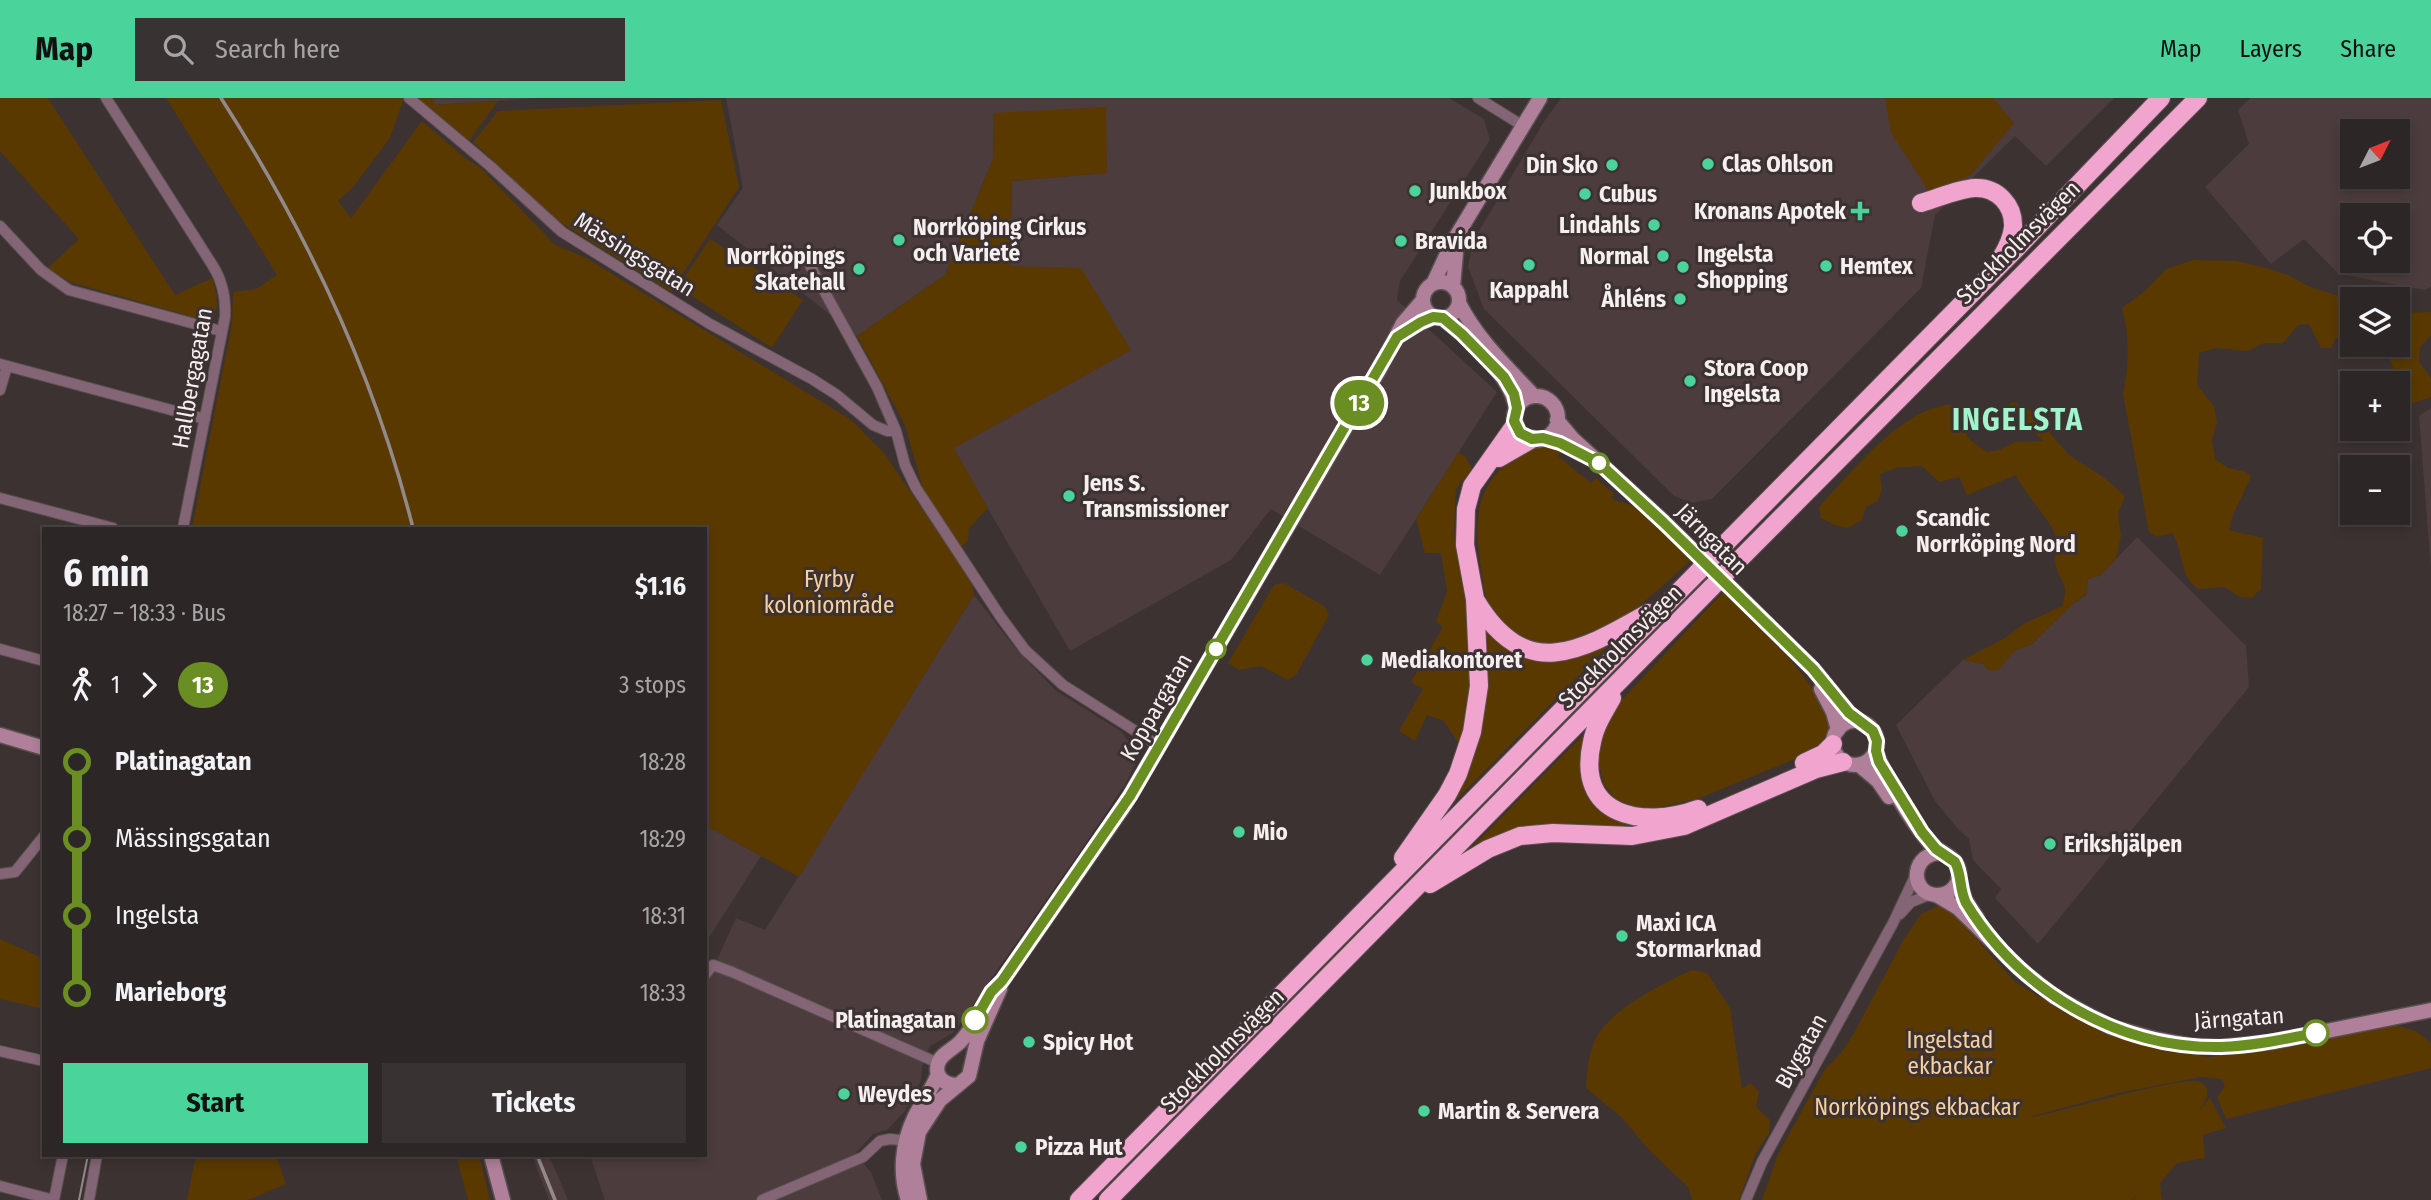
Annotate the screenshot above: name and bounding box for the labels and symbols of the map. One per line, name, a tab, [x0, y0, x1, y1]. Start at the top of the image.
north arrow	[2340, 119, 2410, 189]
place label: Clas Ohlson	[1722, 150, 1833, 178]
place label: Din Sko	[1526, 151, 1598, 179]
marker: Clas Ohlson	[1700, 156, 1716, 172]
marker: Din Sko	[1604, 157, 1620, 173]
street label: Stockholmsvägen	[1950, 174, 2086, 310]
place label: Junkbox	[1428, 177, 1508, 205]
place label: Cubus	[1599, 180, 1657, 208]
marker: Junkbox	[1407, 183, 1423, 199]
marker: Cubus	[1577, 186, 1593, 202]
place label: Kronans Apotek	[1694, 197, 1846, 225]
marker: Kronans Apotek	[1852, 203, 1868, 219]
street label: Mässingsgatan	[569, 206, 701, 302]
place label: Lindahls	[1559, 211, 1640, 239]
place label: Norrköping Cirkus och Varieté	[913, 213, 1086, 267]
marker: Lindahls	[1646, 217, 1662, 233]
place label: Bravida	[1415, 227, 1487, 255]
marker: Norrköping Cirkus och Varieté	[891, 232, 907, 248]
marker: Bravida	[1393, 233, 1409, 249]
place label: Ingelsta Shopping	[1697, 240, 1788, 294]
place label: Norrköpings Skatehall	[727, 242, 846, 296]
place label: Normal	[1579, 242, 1650, 270]
marker: Normal	[1655, 248, 1671, 264]
place label: Hemtex	[1840, 252, 1914, 280]
marker: Kappahl	[1521, 257, 1537, 273]
marker: Hemtex	[1818, 258, 1834, 274]
marker: Ingelsta Shopping	[1675, 259, 1691, 275]
marker: Norrköpings Skatehall	[851, 261, 867, 277]
place label: Kappahl	[1489, 276, 1569, 304]
place label: Åhléns	[1601, 283, 1666, 313]
marker: Åhléns	[1672, 291, 1688, 307]
street label: Hallbergagatan	[166, 306, 218, 450]
place label: Stora Coop Ingelsta	[1704, 354, 1809, 408]
marker: Stora Coop Ingelsta	[1682, 373, 1698, 389]
line badge: 13	[1328, 380, 1390, 426]
district label: INGELSTA	[1952, 402, 2084, 438]
unlabelled marker	[1589, 453, 1609, 473]
place label: Jens S. Transmissioner	[1082, 469, 1229, 523]
marker: Jens S. Transmissioner	[1061, 488, 1077, 504]
street label: Järngatan	[1670, 497, 1754, 581]
place label: Scandic Norrköping Nord	[1916, 504, 2076, 558]
marker: Scandic Norrköping Nord	[1894, 523, 1910, 539]
park label: Fyrby koloniområde	[764, 565, 894, 619]
street label: Stockholmsvägen	[1552, 578, 1688, 714]
unlabelled marker	[1206, 639, 1226, 659]
place label: Mediakontoret	[1381, 646, 1523, 674]
street label: Koppargatan	[1114, 648, 1198, 766]
marker: Mediakontoret	[1359, 652, 1375, 668]
place label: Mio	[1253, 818, 1288, 846]
marker: Mio	[1231, 824, 1247, 840]
place label: Erikshjälpen	[2064, 830, 2182, 858]
marker: Erikshjälpen	[2042, 836, 2058, 852]
place label: Maxi ICA Stormarknad	[1636, 909, 1761, 963]
marker: Maxi ICA Stormarknad	[1614, 928, 1630, 944]
street label: Stockholmsvägen	[1154, 982, 1290, 1118]
street label: Järngatan	[2193, 1001, 2285, 1035]
place label: Platinagatan	[835, 1006, 956, 1034]
marker: Platinagatan	[962, 1007, 988, 1033]
street label: Blygatan	[1769, 1009, 1833, 1093]
unlabelled marker	[2303, 1020, 2329, 1046]
park label: Ingelstad ekbackar	[1907, 1026, 1993, 1080]
place label: Spicy Hot	[1043, 1028, 1134, 1056]
marker: Spicy Hot	[1021, 1034, 1037, 1050]
place label: Weydes	[858, 1080, 932, 1108]
marker: Weydes	[836, 1086, 852, 1102]
park label: Norrköpings ekbackar	[1814, 1093, 2020, 1121]
place label: Martin & Servera	[1438, 1097, 1599, 1125]
marker: Martin & Servera	[1416, 1103, 1432, 1119]
place label: Pizza Hut	[1035, 1133, 1123, 1161]
marker: Pizza Hut	[1013, 1139, 1029, 1155]

